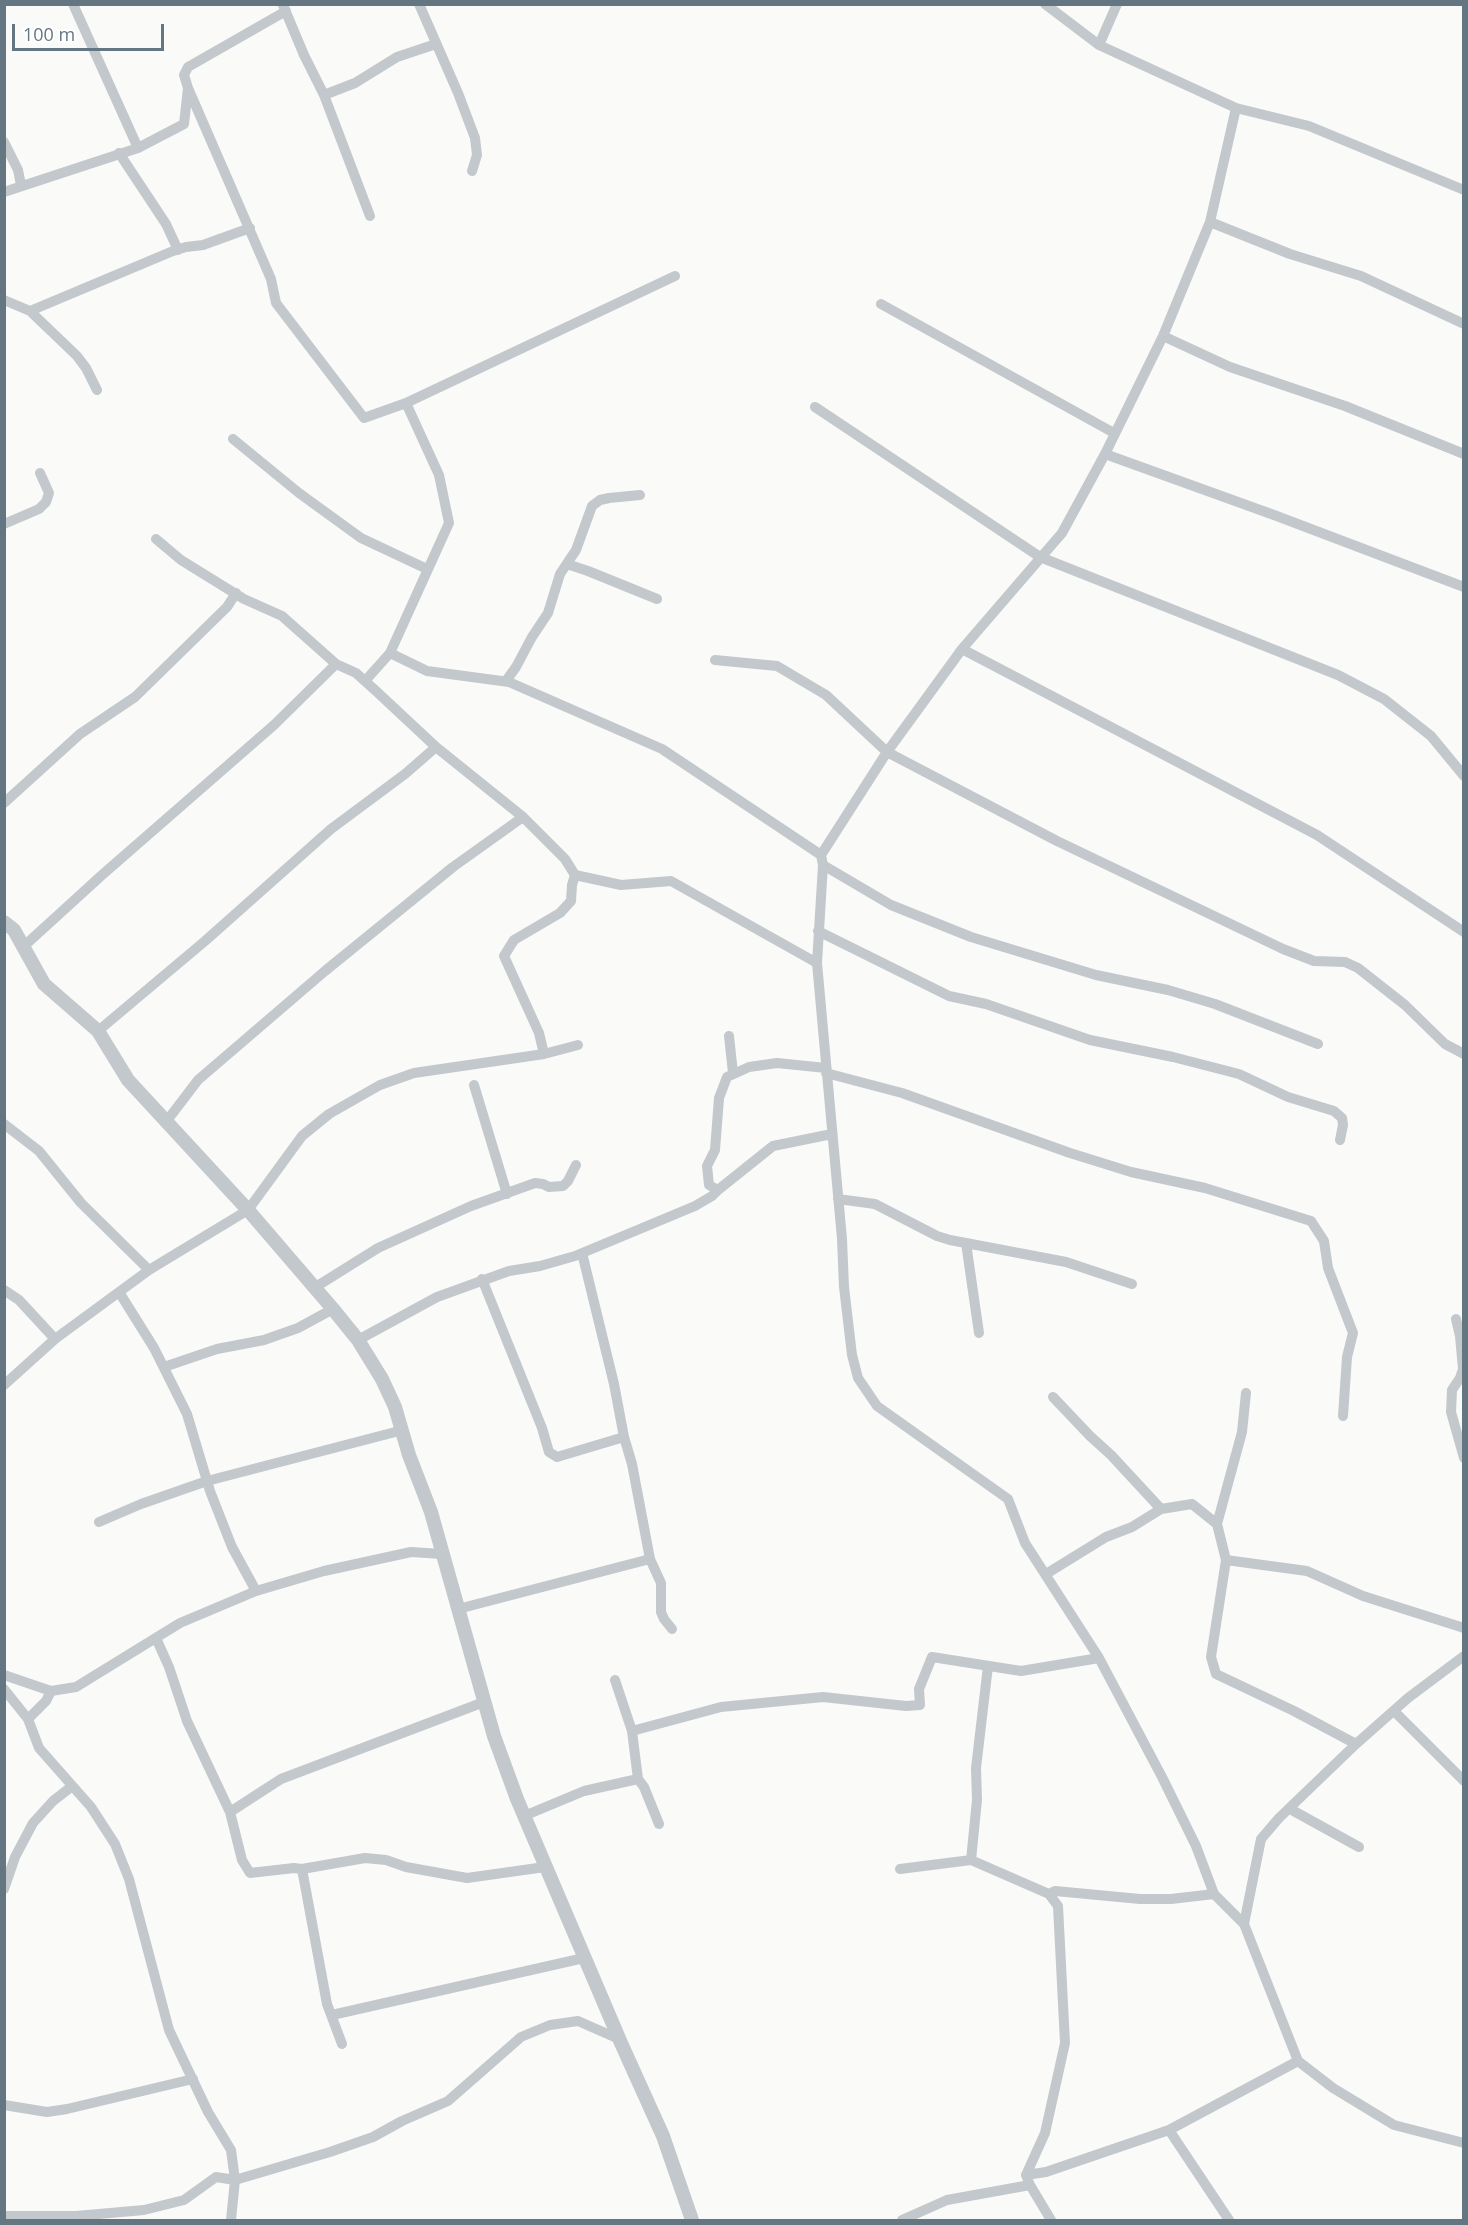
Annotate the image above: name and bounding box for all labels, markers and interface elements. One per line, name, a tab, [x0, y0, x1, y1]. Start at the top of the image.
scale bar	[15, 12, 166, 50]
text: 100 m	[23, 22, 75, 46]

